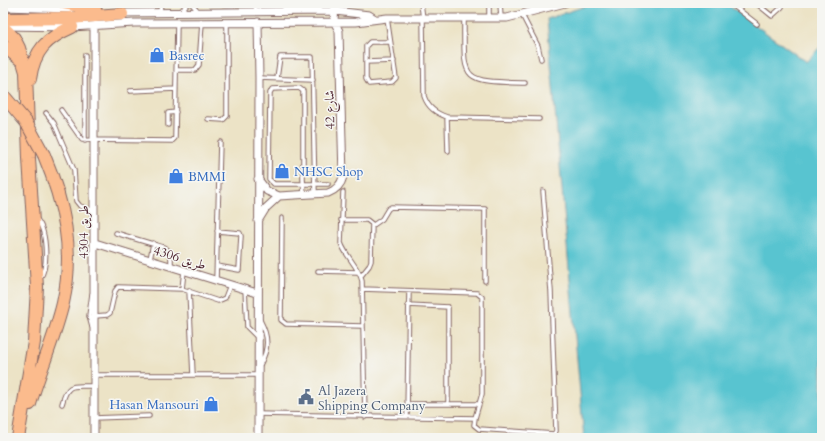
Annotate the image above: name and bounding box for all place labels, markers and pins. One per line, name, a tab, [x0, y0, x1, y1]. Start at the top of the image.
shop icon: Basrec	[148, 46, 166, 64]
place label: Basrec	[169, 47, 204, 65]
shop icon: NHSC Shop	[273, 162, 291, 180]
place label: NHSC Shop	[294, 163, 364, 181]
shop icon: BMMI	[167, 167, 185, 185]
place label: BMMI	[188, 168, 226, 186]
place label: Al Jazera Shipping Company	[318, 382, 426, 415]
public building icon: Al Jazera Shipping Company	[297, 388, 315, 406]
shop icon: Hasan Mansouri	[202, 395, 220, 413]
place label: Hasan Mansouri	[110, 396, 199, 414]

